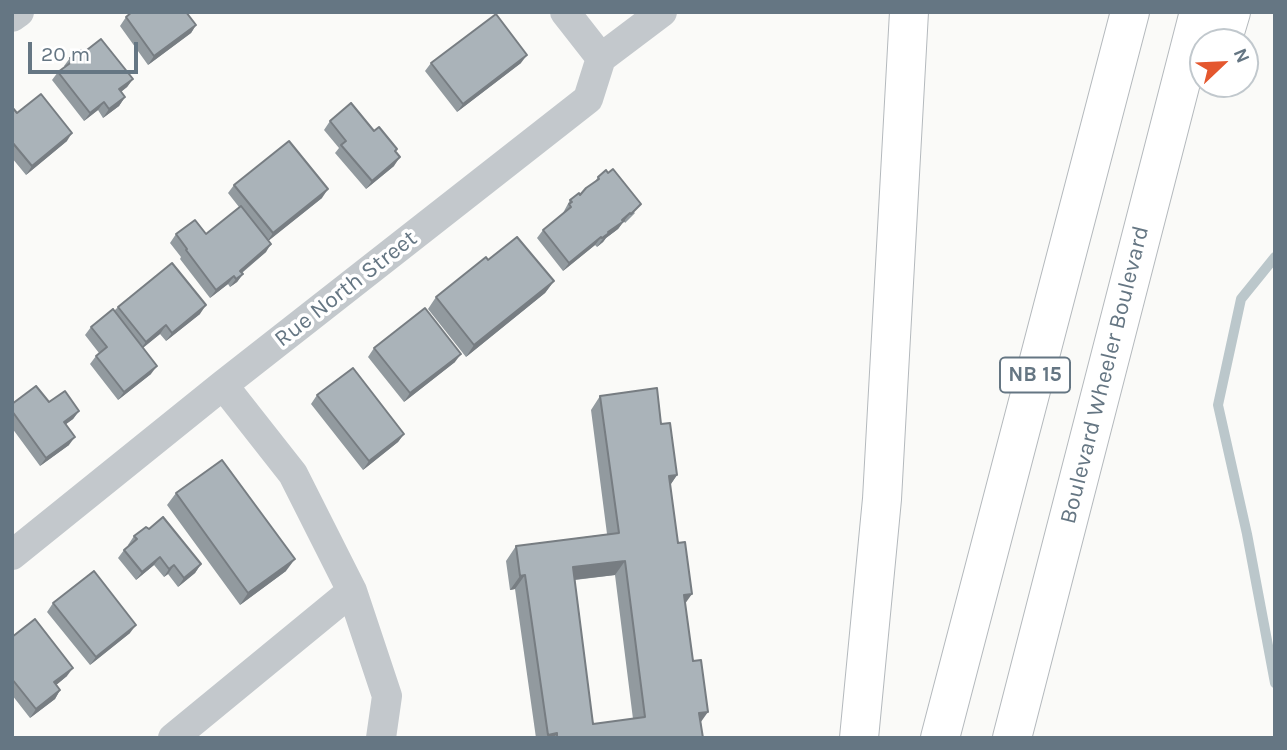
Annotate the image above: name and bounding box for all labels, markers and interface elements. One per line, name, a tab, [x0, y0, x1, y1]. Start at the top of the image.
scale bar	[32, 28, 142, 72]
north arrow	[1189, 28, 1259, 98]
text: 20 m	[41, 42, 90, 66]
text: N	[1229, 45, 1254, 66]
street label: Boulevard Wheeler Boulevard	[1055, 223, 1155, 527]
street label: Rue North Street	[269, 225, 423, 353]
road number: NB 15	[1000, 358, 1070, 392]

